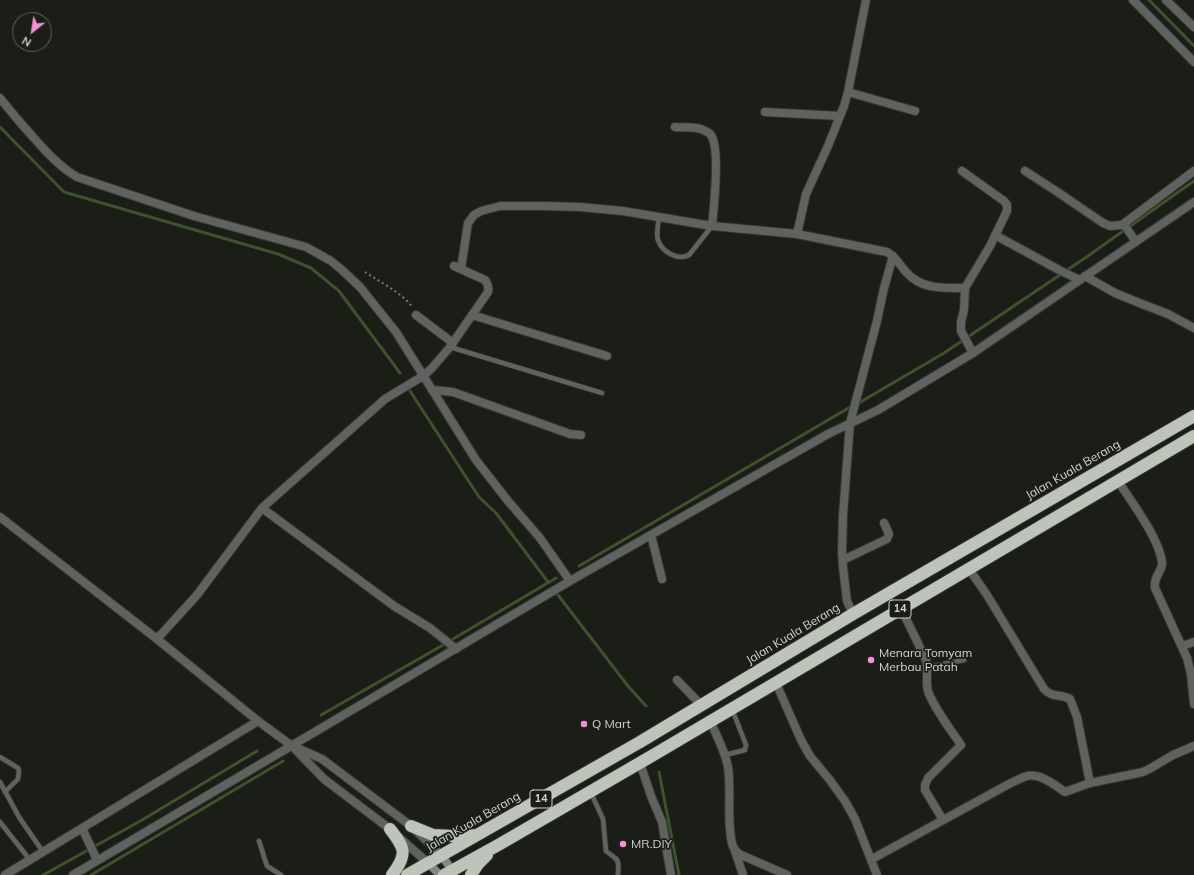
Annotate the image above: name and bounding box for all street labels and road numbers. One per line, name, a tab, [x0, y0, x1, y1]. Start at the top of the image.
street label: Jalan Kuala Berang	[1023, 437, 1123, 503]
street label: Jalan Kuala Berang	[744, 600, 842, 668]
road number: 14	[889, 600, 911, 618]
street label: Jalan Kuala Berang	[423, 789, 523, 855]
road number: 14	[530, 790, 552, 808]

